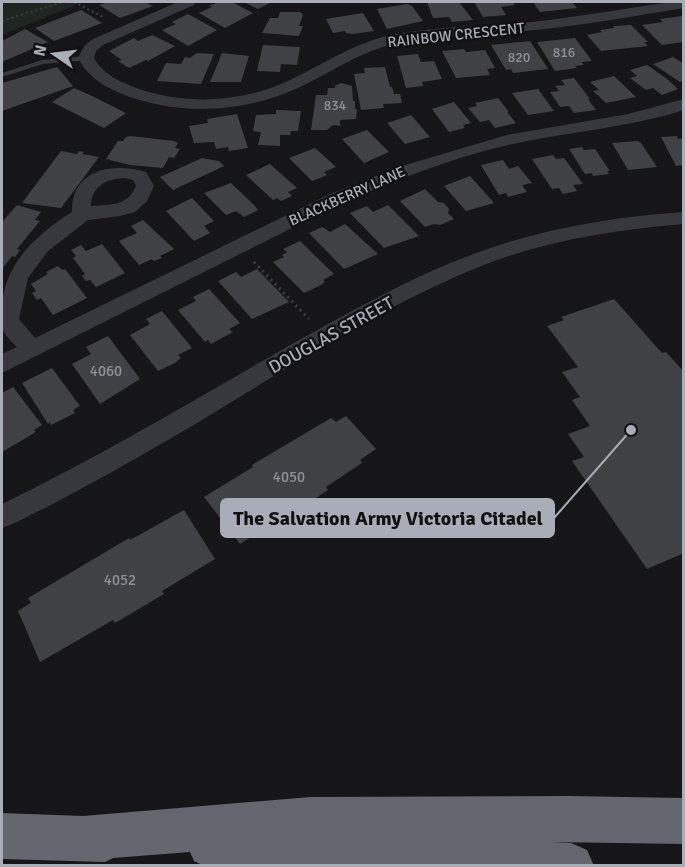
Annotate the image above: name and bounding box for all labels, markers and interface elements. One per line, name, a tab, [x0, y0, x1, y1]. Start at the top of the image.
street label: RAINBOW CRESCENT	[387, 19, 526, 51]
north arrow	[24, 24, 84, 84]
text: N	[29, 43, 51, 58]
house number: 816	[553, 44, 575, 61]
house number: 820	[508, 49, 530, 66]
house number: 834	[324, 97, 347, 114]
street label: BLACKBERRY LANE	[286, 162, 408, 230]
street label: DOUGLAS STREET	[265, 291, 397, 378]
house number: 4060	[90, 362, 122, 380]
house number: 4050	[273, 468, 305, 486]
callout: The Salvation Army Victoria Citadel	[221, 499, 554, 537]
text: The Salvation Army Victoria Citadel	[233, 506, 543, 531]
house number: 4052	[104, 571, 136, 589]

